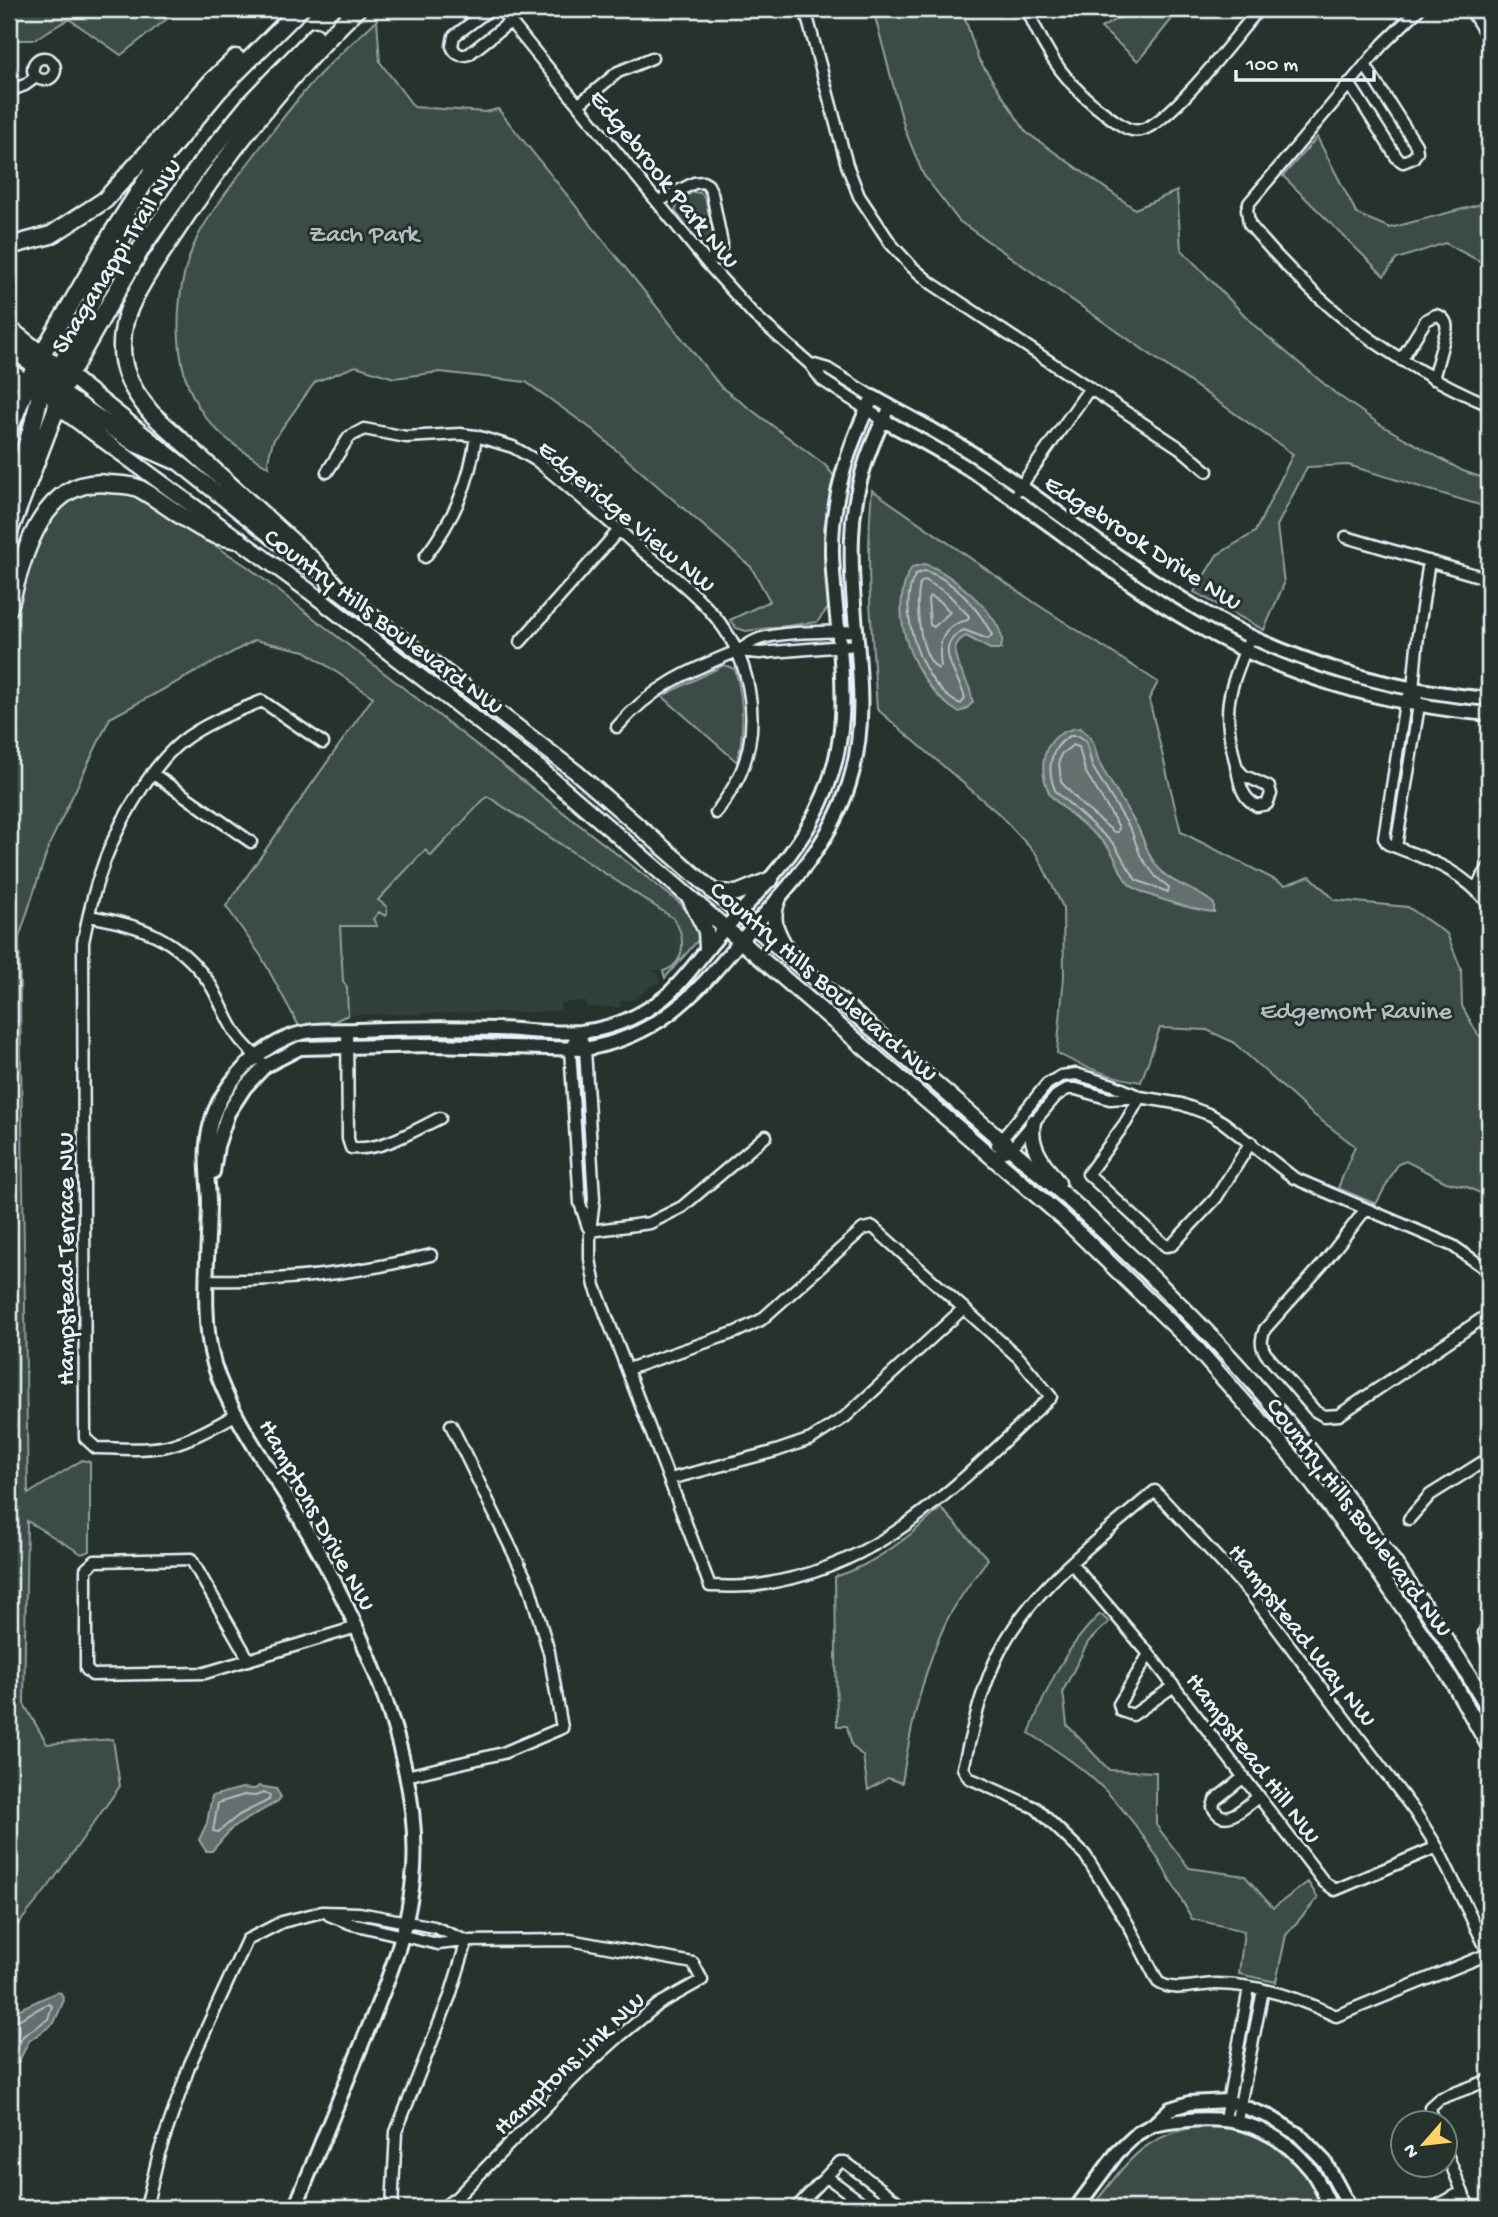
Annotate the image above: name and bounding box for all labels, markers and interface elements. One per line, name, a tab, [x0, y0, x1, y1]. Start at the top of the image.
scale bar	[1236, 38, 1374, 82]
text: 100 m	[1245, 54, 1298, 79]
street label: Edgebrook Park NW	[581, 85, 744, 277]
street label: Shaganappi Trail NW	[46, 154, 191, 361]
park label: Zach Park	[309, 221, 421, 252]
street label: Edgeridge View NW	[530, 435, 720, 602]
street label: Edgebrook Drive NW	[1037, 469, 1246, 620]
street label: Country Hills Boulevard NW	[256, 523, 508, 724]
street label: Country Hills Boulevard NW	[702, 876, 943, 1091]
park label: Edgemont Ravine	[1260, 998, 1452, 1029]
street label: Hampstead Terrace NW	[53, 1132, 84, 1386]
street label: Country Hills Boulevard NW	[1257, 1393, 1458, 1645]
street label: Hamptons Drive NW	[249, 1415, 381, 1618]
street label: Hampstead Way NW	[1219, 1539, 1382, 1735]
street label: Hampstead Hill NW	[1177, 1668, 1326, 1852]
street label: Hamptons Link NW	[488, 1987, 654, 2144]
north arrow	[1390, 2108, 1460, 2178]
text: N	[1399, 2139, 1425, 2161]

